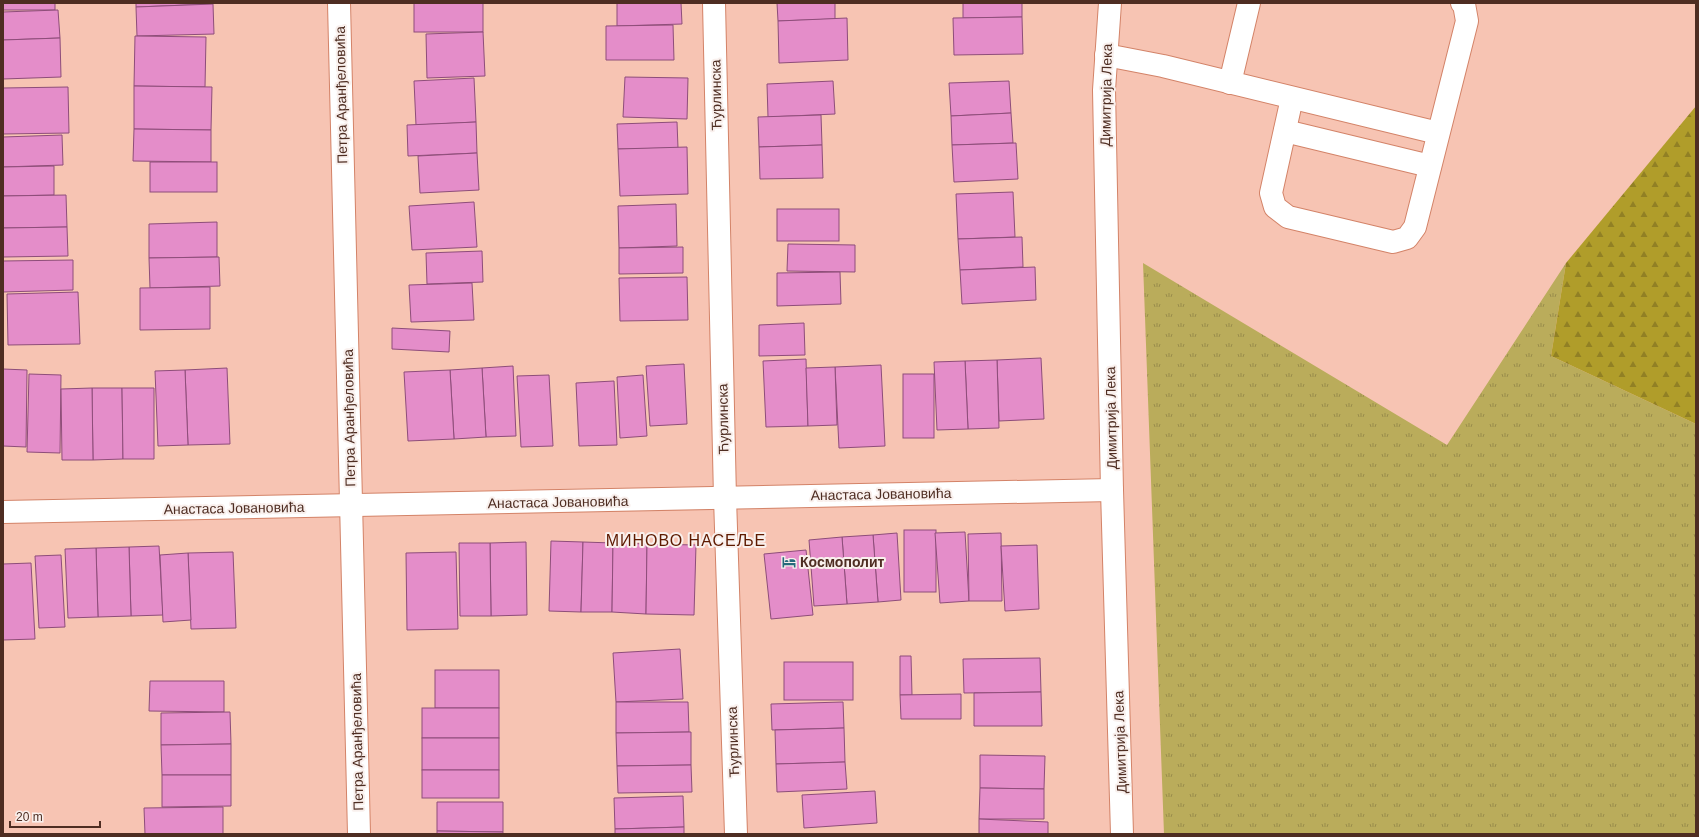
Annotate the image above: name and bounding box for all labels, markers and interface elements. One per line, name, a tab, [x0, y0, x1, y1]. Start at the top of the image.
street label: Петра Аранђеловића	[332, 26, 350, 164]
street label: Димитрија Лека	[1097, 43, 1115, 147]
street label: Ћурлинска	[707, 59, 725, 131]
street label: Петра Аранђеловића	[340, 349, 358, 487]
street label: Димитрија Лека	[1102, 366, 1120, 470]
street label: Ћурлинска	[714, 383, 732, 455]
street label: Анастаса Јовановића	[810, 485, 952, 503]
street label: Анастаса Јовановића	[487, 493, 629, 511]
street label: Анастаса Јовановића	[163, 499, 305, 517]
district label: МИНОВО НАСЕЉЕ	[606, 532, 766, 549]
hotel icon: Космополит	[781, 554, 797, 570]
place label: Космополит	[800, 554, 885, 570]
street label: Петра Аранђеловића	[348, 673, 366, 811]
street label: Димитрија Лека	[1110, 690, 1130, 794]
street label: Ћурлинска	[724, 706, 742, 778]
scale bar	[10, 803, 100, 829]
text: 20 m	[16, 810, 43, 824]

